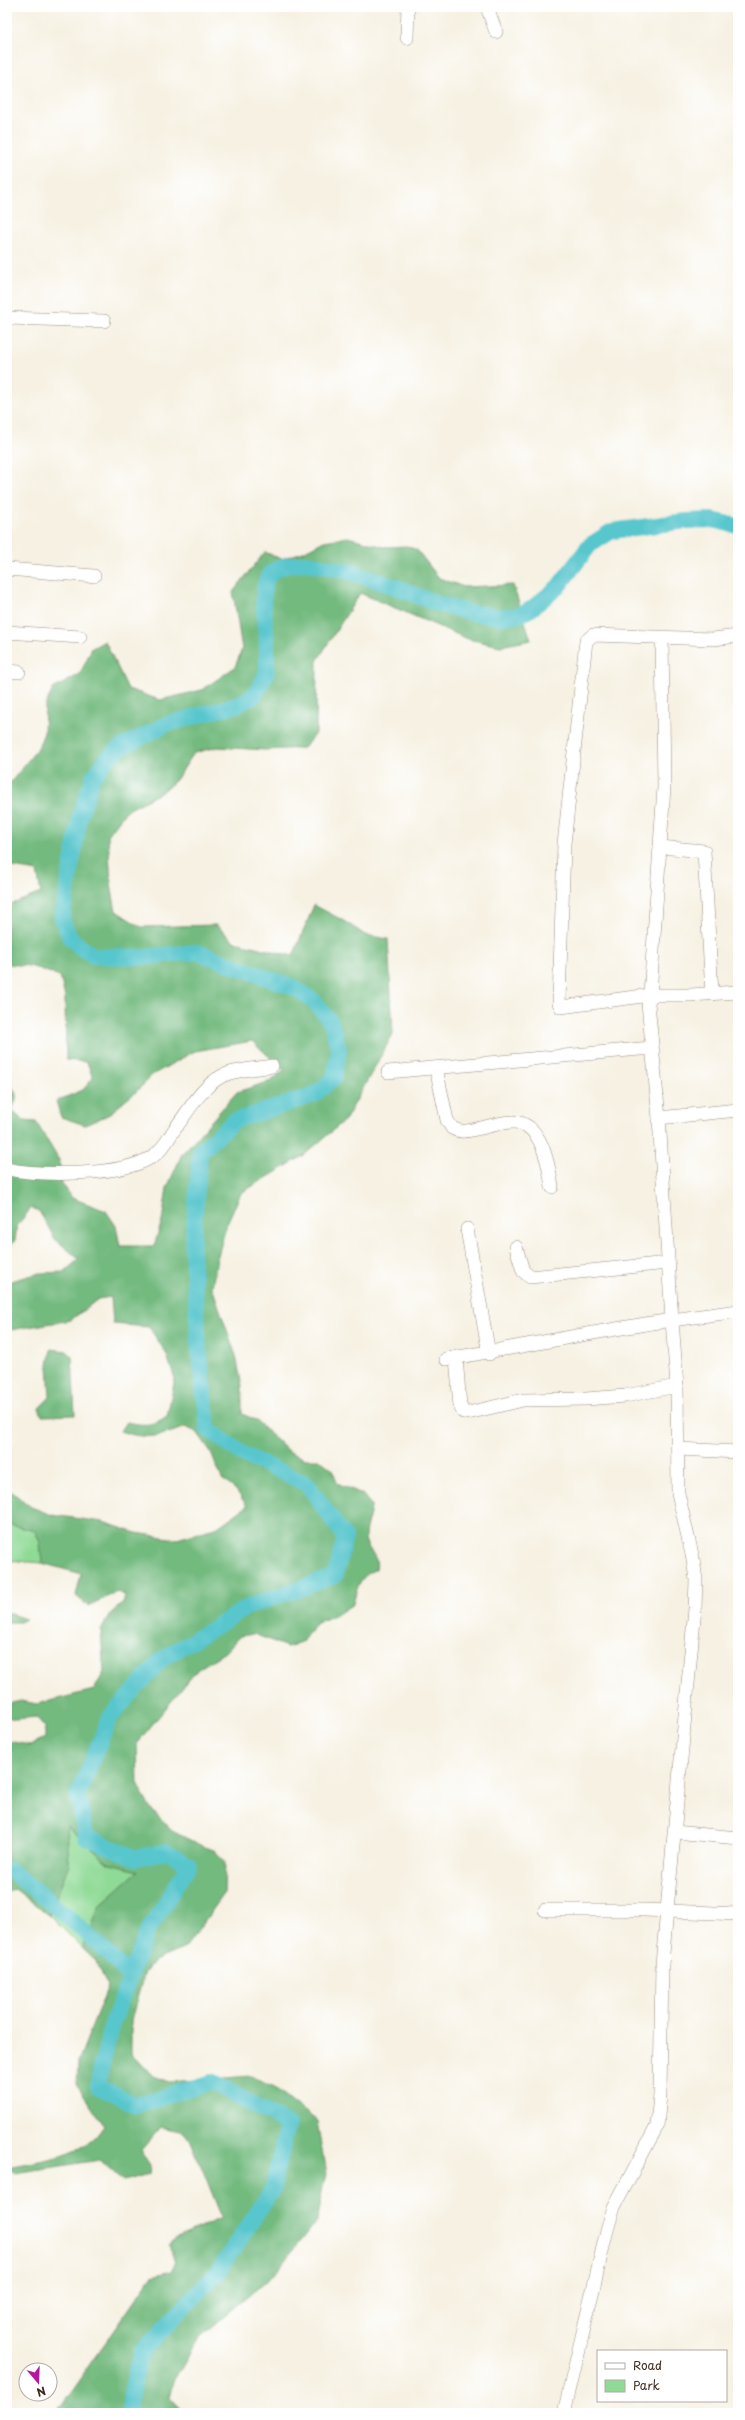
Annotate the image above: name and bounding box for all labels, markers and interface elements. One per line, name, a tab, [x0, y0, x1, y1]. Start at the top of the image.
legend	[597, 2350, 727, 2402]
text: Road	[633, 2356, 662, 2374]
north arrow	[18, 2362, 58, 2402]
text: Park	[633, 2376, 660, 2394]
text: N	[34, 2382, 48, 2401]

